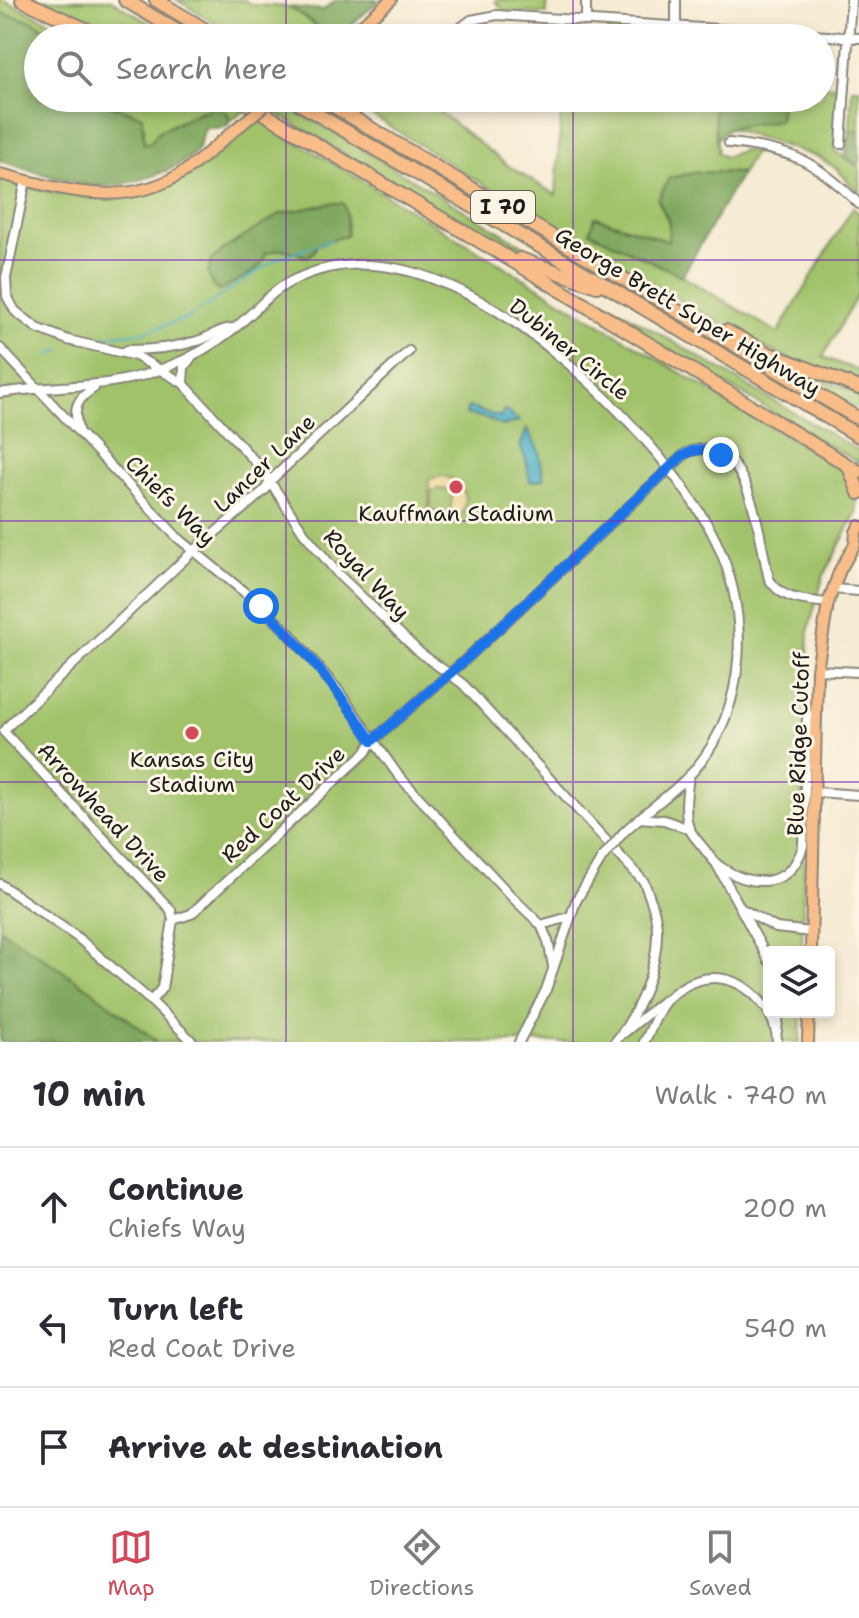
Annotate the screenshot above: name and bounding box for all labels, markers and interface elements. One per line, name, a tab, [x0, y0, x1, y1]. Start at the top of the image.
search box	[24, 24, 835, 112]
icon: search	[52, 46, 96, 90]
text: Search here	[116, 48, 287, 89]
road number: I 70	[471, 191, 535, 223]
street label: George Brett Super Highway	[550, 220, 826, 402]
street label: Dubiner Circle	[503, 292, 636, 407]
street label: Lancer Lane	[207, 407, 321, 519]
route end	[703, 437, 739, 473]
street label: Chiefs Way	[119, 449, 222, 552]
marker: Kauffman Stadium	[447, 478, 465, 496]
place label: Kauffman Stadium	[358, 499, 554, 528]
street label: Royal Way	[317, 523, 416, 626]
route start	[243, 588, 279, 624]
street label: Blue Ridge Cutoff	[781, 651, 816, 837]
marker: Kansas City Stadium	[183, 724, 201, 742]
street label: Arrowhead Drive	[31, 736, 176, 889]
street label: Red Coat Drive	[215, 740, 351, 869]
place label: Kansas City Stadium	[130, 745, 254, 799]
map controls	[763, 946, 835, 1018]
button: layers	[763, 946, 835, 1018]
text: 10 min	[32, 1071, 146, 1117]
text: Walk · 740 m	[655, 1077, 827, 1112]
text: Continue	[108, 1169, 244, 1210]
icon: ahead	[32, 1185, 76, 1229]
text: 200 m	[742, 1190, 827, 1225]
text: Chiefs Way	[108, 1210, 246, 1245]
text: Turn left	[108, 1289, 243, 1330]
icon: left	[32, 1305, 76, 1349]
text: 540 m	[744, 1310, 827, 1345]
text: Red Coat Drive	[108, 1330, 296, 1365]
icon: arrive	[32, 1425, 76, 1469]
text: Arrive at destination	[108, 1427, 443, 1468]
tab: Map	[107, 1525, 155, 1602]
tab: Directions	[369, 1525, 474, 1602]
tab: Saved	[689, 1525, 752, 1602]

